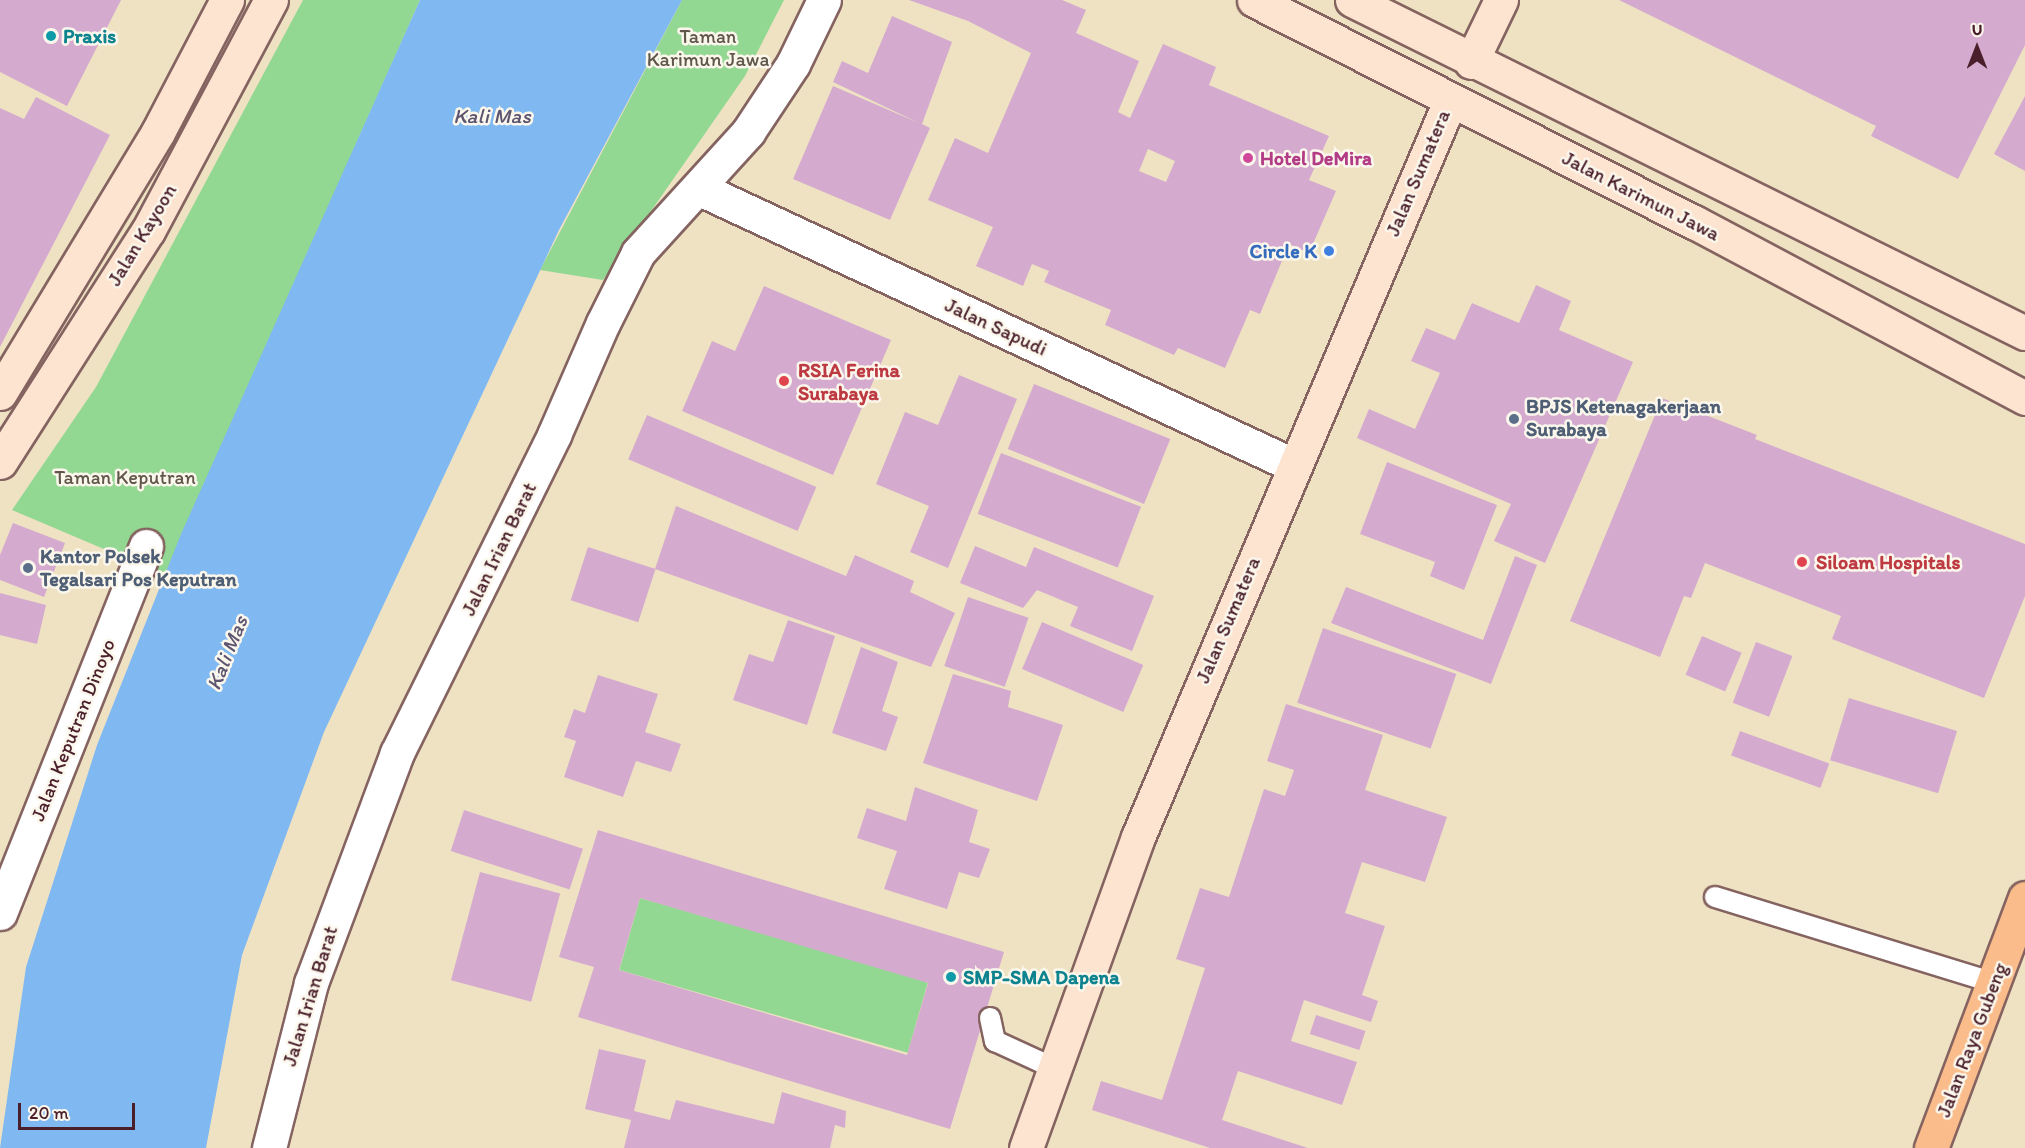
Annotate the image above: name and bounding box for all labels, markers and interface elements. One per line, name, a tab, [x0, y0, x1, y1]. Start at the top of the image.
north arrow	[1947, 18, 2007, 78]
text: U	[1972, 20, 1982, 39]
place label: Praxis	[63, 24, 116, 48]
park label: Taman Karimun Jawa	[647, 24, 769, 71]
marker: Praxis	[44, 29, 58, 43]
water label: Kali Mas	[453, 103, 531, 129]
street label: Jalan Sumatera	[1381, 106, 1455, 240]
place label: Hotel DeMira	[1260, 146, 1374, 170]
street label: Jalan Karimun Jawa	[1558, 146, 1724, 246]
marker: Hotel DeMira	[1241, 151, 1255, 165]
street label: Jalan Kayoon	[102, 180, 182, 290]
place label: Circle K	[1250, 239, 1317, 263]
marker: Circle K	[1322, 244, 1336, 258]
street label: Jalan Sapudi	[941, 293, 1051, 361]
place label: RSIA Ferina Surabaya	[798, 358, 899, 405]
marker: RSIA Ferina Surabaya	[775, 372, 793, 390]
place label: BPJS Ketenagakerjaan Surabaya	[1526, 395, 1721, 442]
marker: BPJS Ketenagakerjaan Surabaya	[1507, 412, 1521, 426]
park label: Taman Keputran	[54, 465, 196, 489]
street label: Jalan Irian Barat	[457, 479, 541, 619]
place label: Kantor Polsek Tegalsari Pos Keputran	[40, 544, 237, 591]
place label: Siloam Hospitals	[1816, 550, 1960, 574]
street label: Jalan Sumatera	[1191, 553, 1265, 687]
marker: Siloam Hospitals	[1793, 553, 1811, 571]
marker: Kantor Polsek Tegalsari Pos Keputran	[21, 561, 35, 575]
water label: Kali Mas	[201, 612, 253, 694]
street label: Jalan Keputran Dinoyo	[25, 635, 121, 825]
street label: Jalan Irian Barat	[277, 923, 343, 1069]
street label: Jalan Raya Gubeng	[1932, 960, 2012, 1120]
place label: SMP-SMA Dapena	[963, 965, 1120, 989]
marker: SMP-SMA Dapena	[944, 970, 958, 984]
scale bar	[21, 1091, 138, 1129]
text: 20 m	[29, 1102, 69, 1124]

